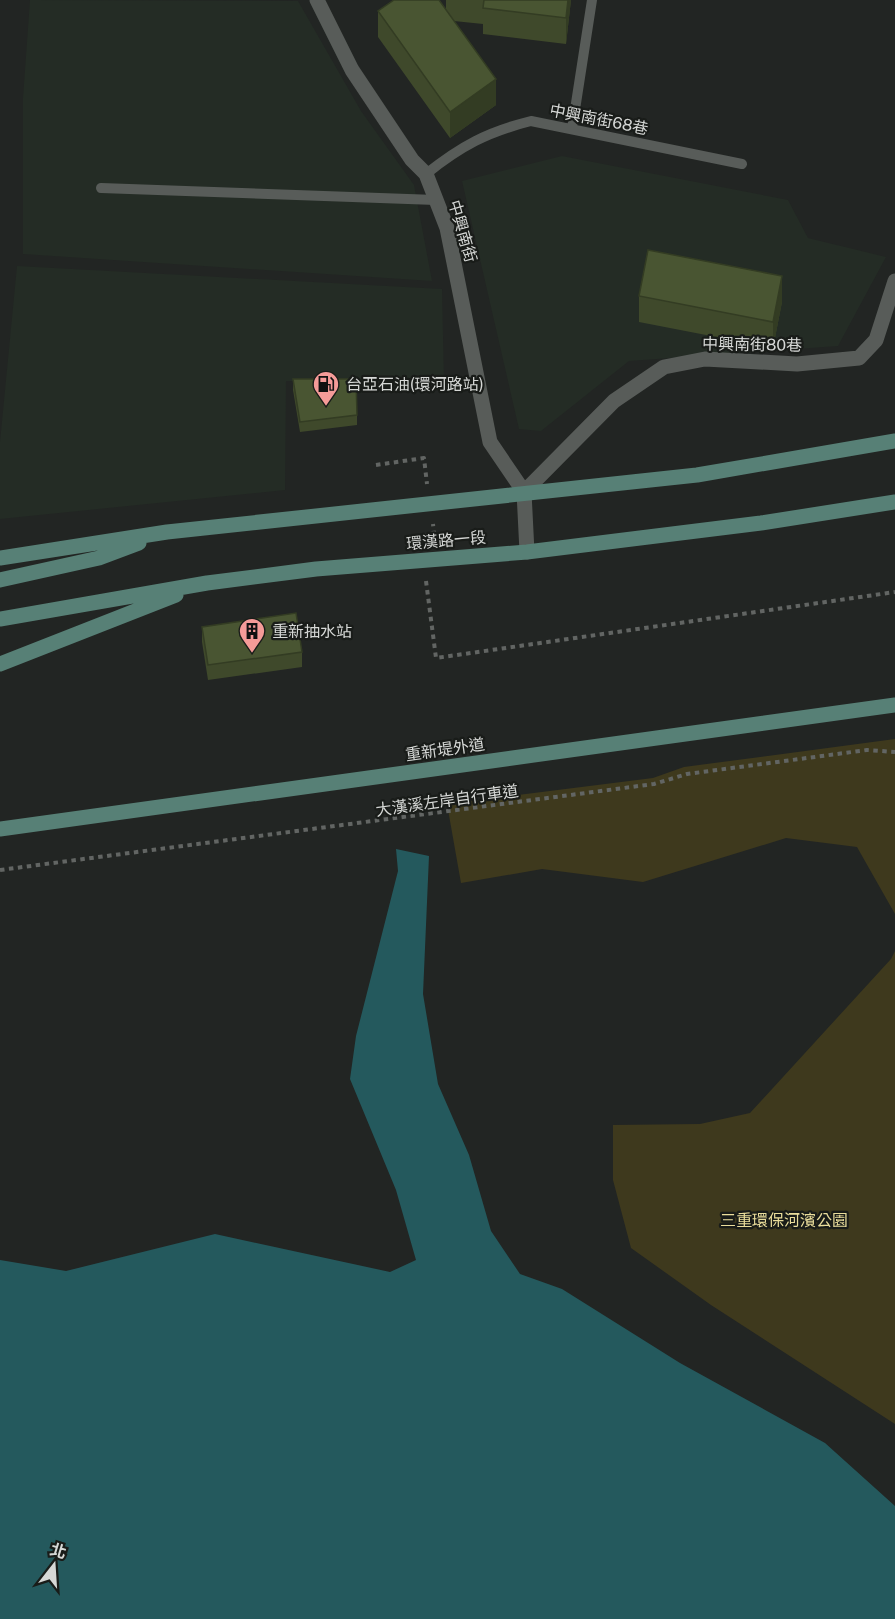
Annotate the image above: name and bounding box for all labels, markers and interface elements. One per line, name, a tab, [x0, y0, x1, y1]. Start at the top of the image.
street label: 中興南街68巷	[548, 101, 650, 138]
street label: 中興南街	[445, 198, 480, 265]
street label: 中興南街80巷	[702, 334, 802, 355]
fuel station icon: 台亞石油(環河路站)	[311, 369, 341, 407]
place label: 台亞石油(環河路站)	[346, 375, 484, 394]
street label: 環漢路一段	[405, 528, 487, 553]
building icon: 重新抽水站	[237, 616, 267, 654]
place label: 重新抽水站	[272, 622, 352, 641]
street label: 重新堤外道	[404, 735, 486, 764]
street label: 大漢溪左岸自行車道	[374, 781, 520, 820]
park label: 三重環保河濱公園	[720, 1211, 848, 1230]
north arrow	[24, 1535, 84, 1595]
text: 北	[48, 1540, 69, 1563]

